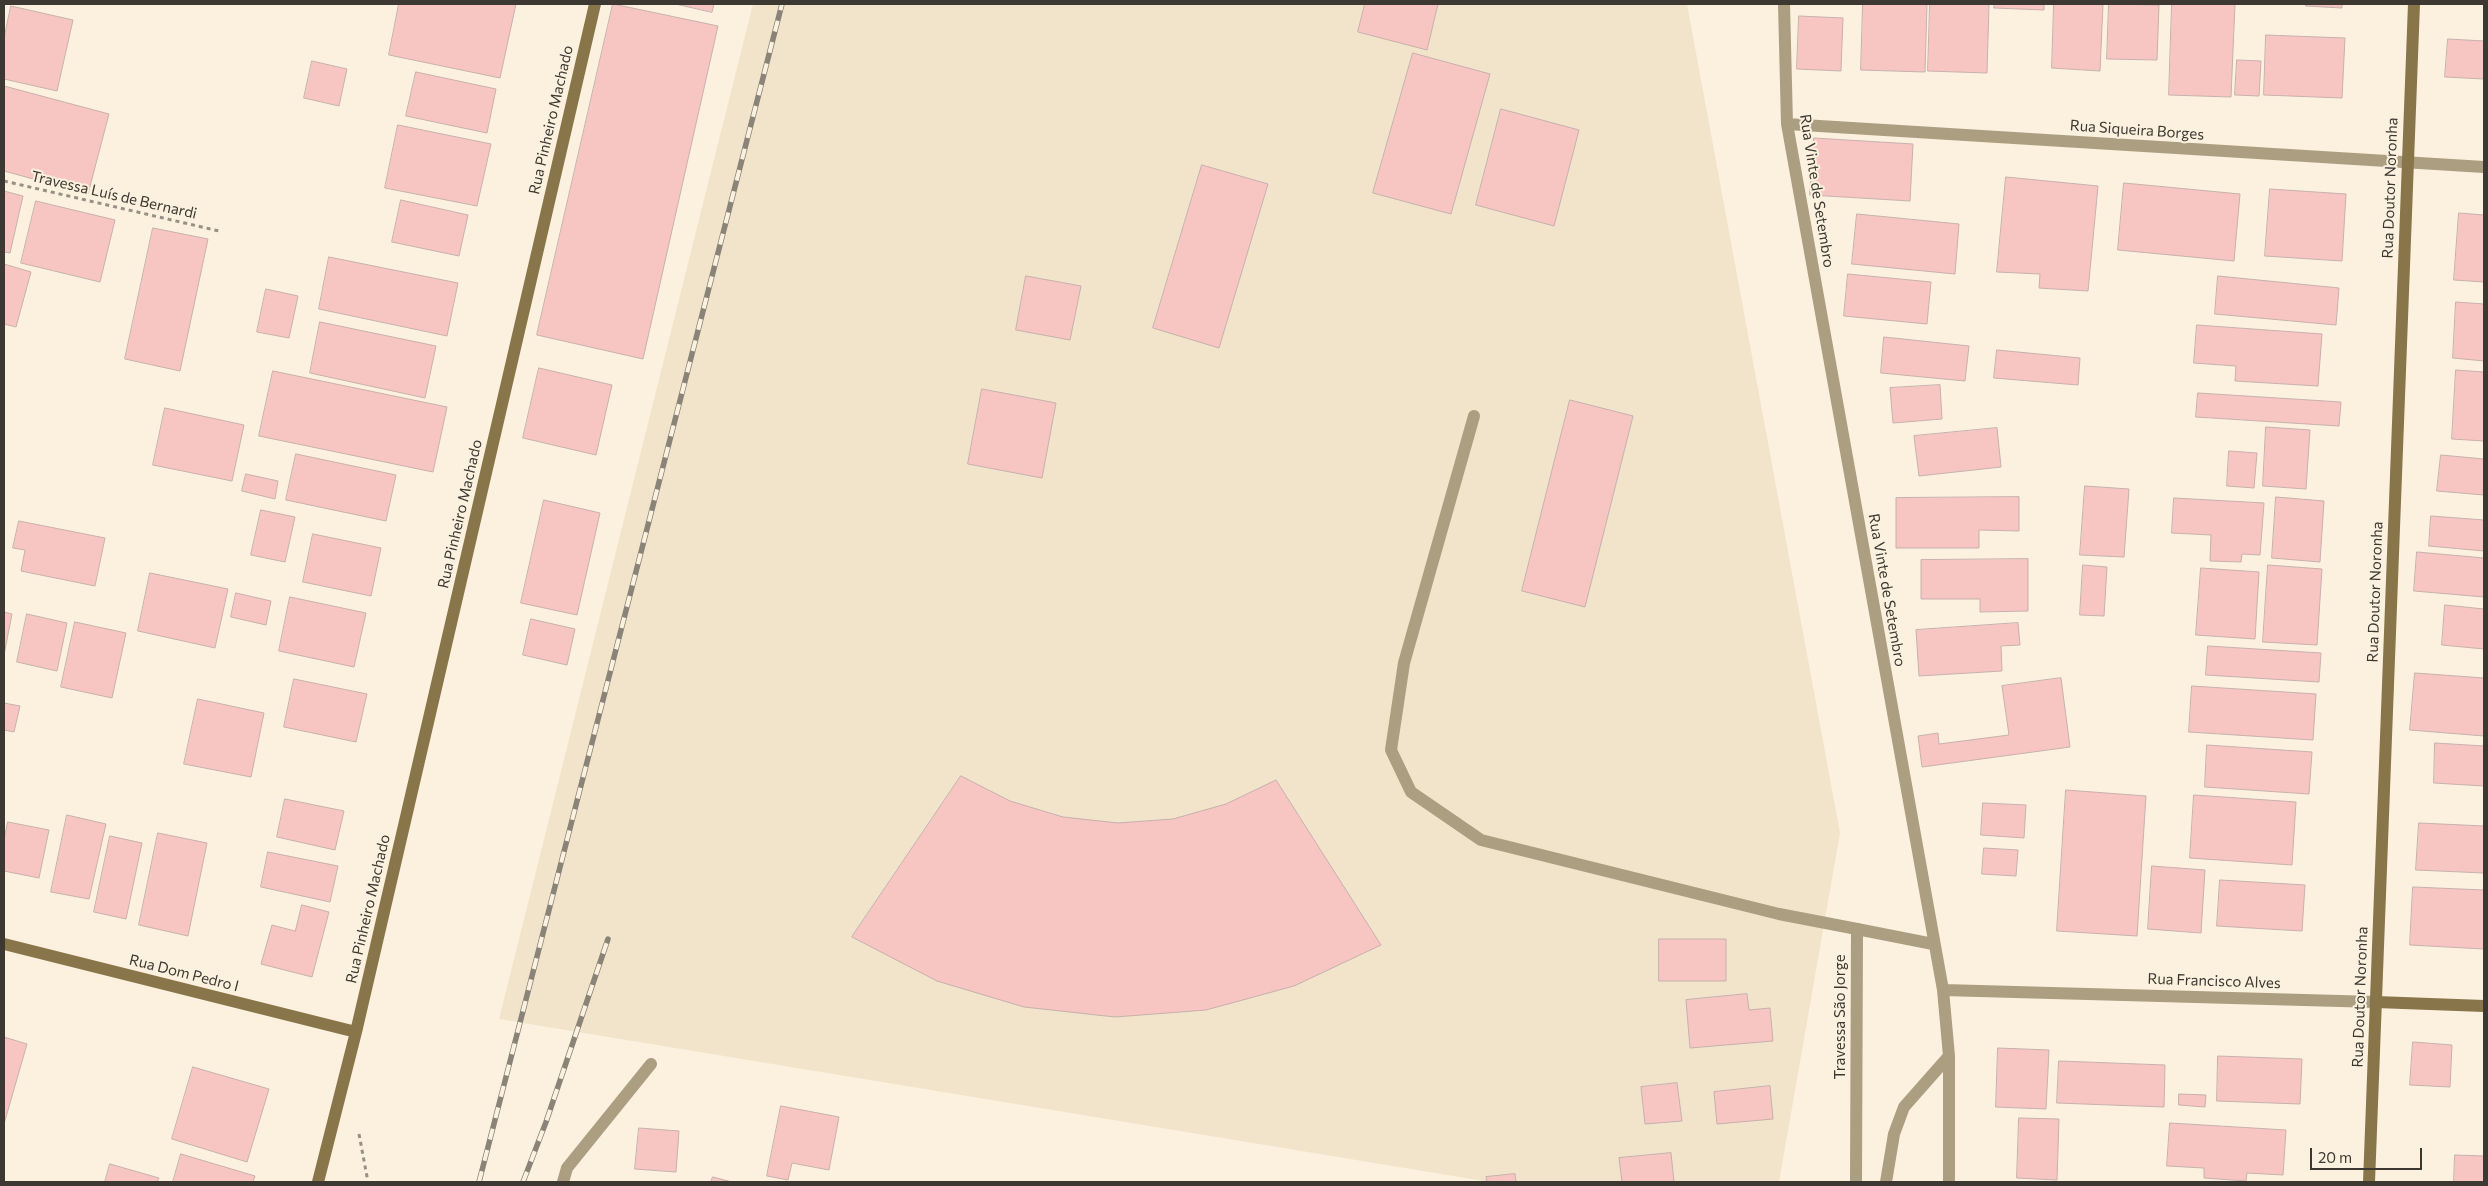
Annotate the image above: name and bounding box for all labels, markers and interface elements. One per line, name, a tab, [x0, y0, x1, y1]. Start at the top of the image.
street label: Rua Pinheiro Machado	[525, 44, 577, 196]
street label: Rua Vinte de Setembro	[1796, 113, 1838, 269]
street label: Rua Siqueira Borges	[2069, 116, 2205, 144]
street label: Rua Doutor Noronha	[2379, 117, 2401, 259]
street label: Travessa Luís de Bernardi	[29, 167, 199, 223]
street label: Rua Pinheiro Machado	[434, 438, 486, 590]
street label: Rua Vinte de Setembro	[1865, 512, 1909, 668]
street label: Rua Doutor Noronha	[2364, 521, 2386, 663]
street label: Rua Pinheiro Machado	[342, 833, 394, 985]
street label: Rua Doutor Noronha	[2349, 926, 2371, 1068]
street label: Rua Dom Pedro I	[127, 951, 241, 995]
street label: Travessa São Jorge	[1831, 954, 1849, 1080]
street label: Rua Francisco Alves	[2147, 970, 2281, 992]
scale bar	[2313, 1138, 2426, 1170]
text: 20 m	[2318, 1148, 2352, 1166]

